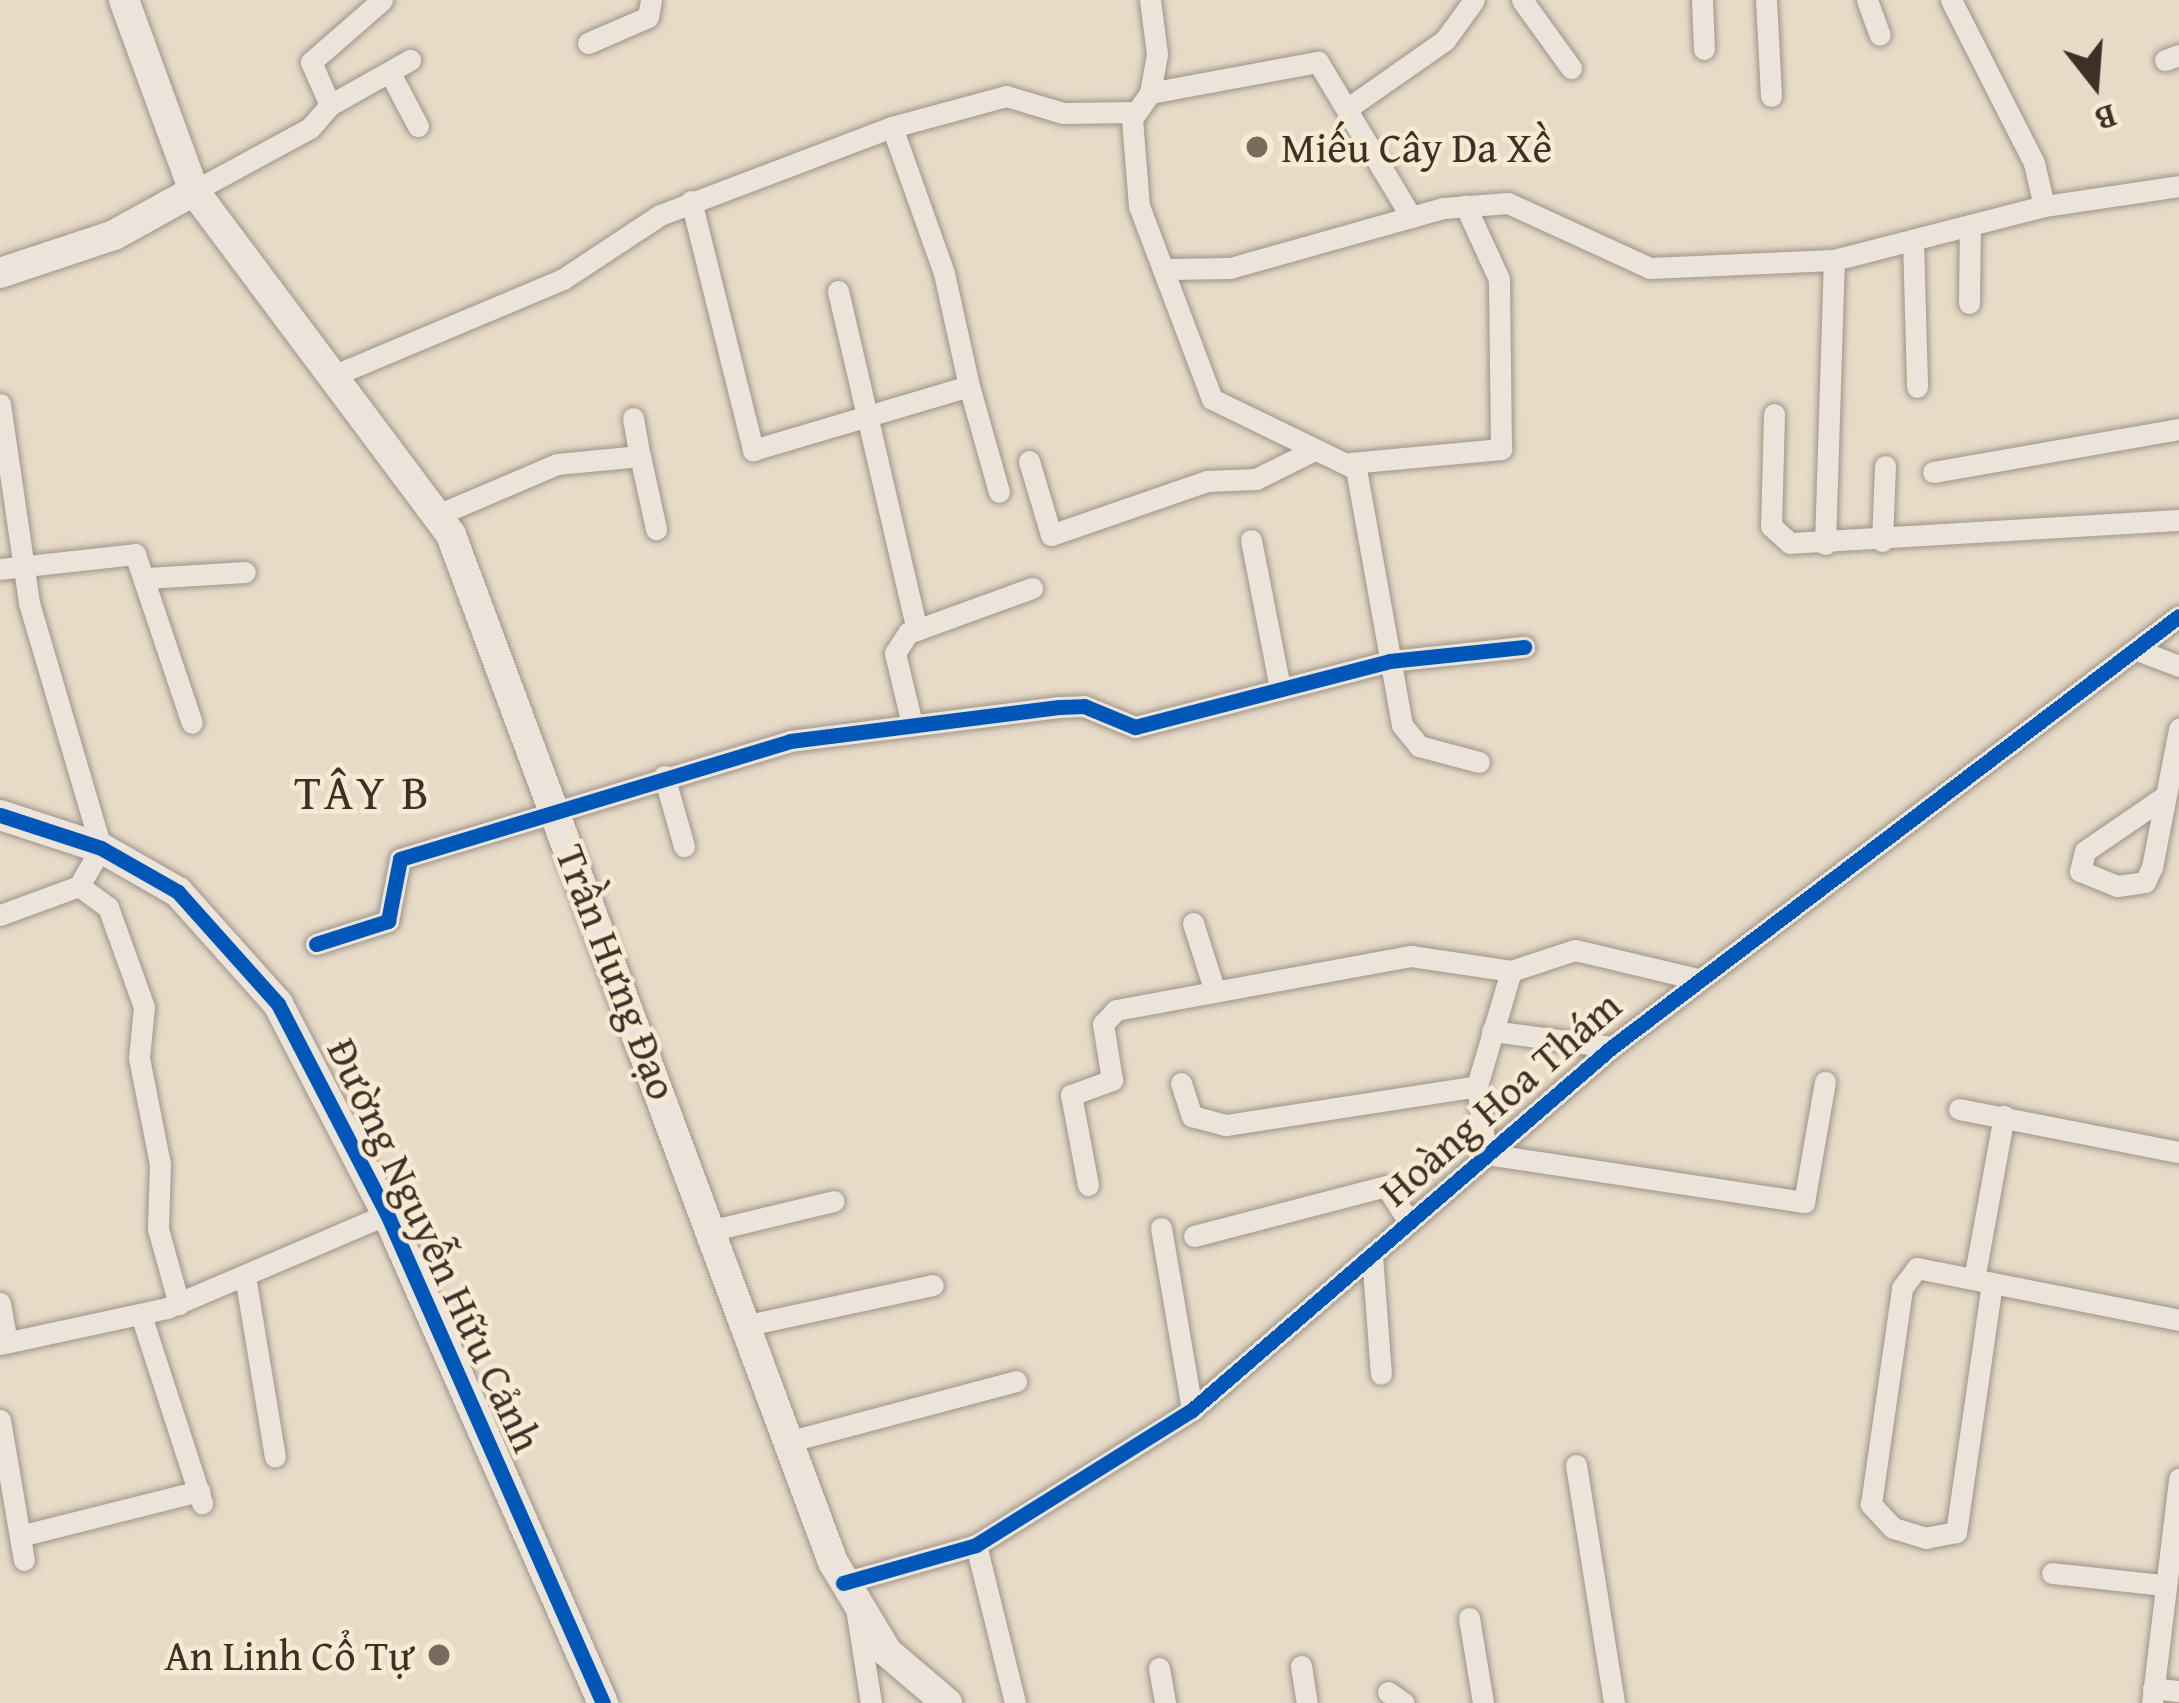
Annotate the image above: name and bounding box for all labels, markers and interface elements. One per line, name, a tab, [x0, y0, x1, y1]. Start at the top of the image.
north arrow	[2035, 24, 2155, 144]
text: B	[2089, 92, 2122, 144]
place label: Miếu Cây Da Xề	[1281, 122, 1552, 172]
marker: Miếu Cây Da Xề	[1244, 134, 1270, 160]
district label: TÂY B	[294, 763, 432, 821]
street label: Trần Hưng Đạo	[545, 838, 689, 1106]
street label: Hoàng Hoa Thám	[1369, 980, 1631, 1216]
street label: Đường Nguyễn Hữu Cảnh	[317, 1030, 553, 1460]
place label: An Linh Cổ Tự	[164, 1630, 415, 1680]
marker: An Linh Cổ Tự	[426, 1642, 452, 1668]

